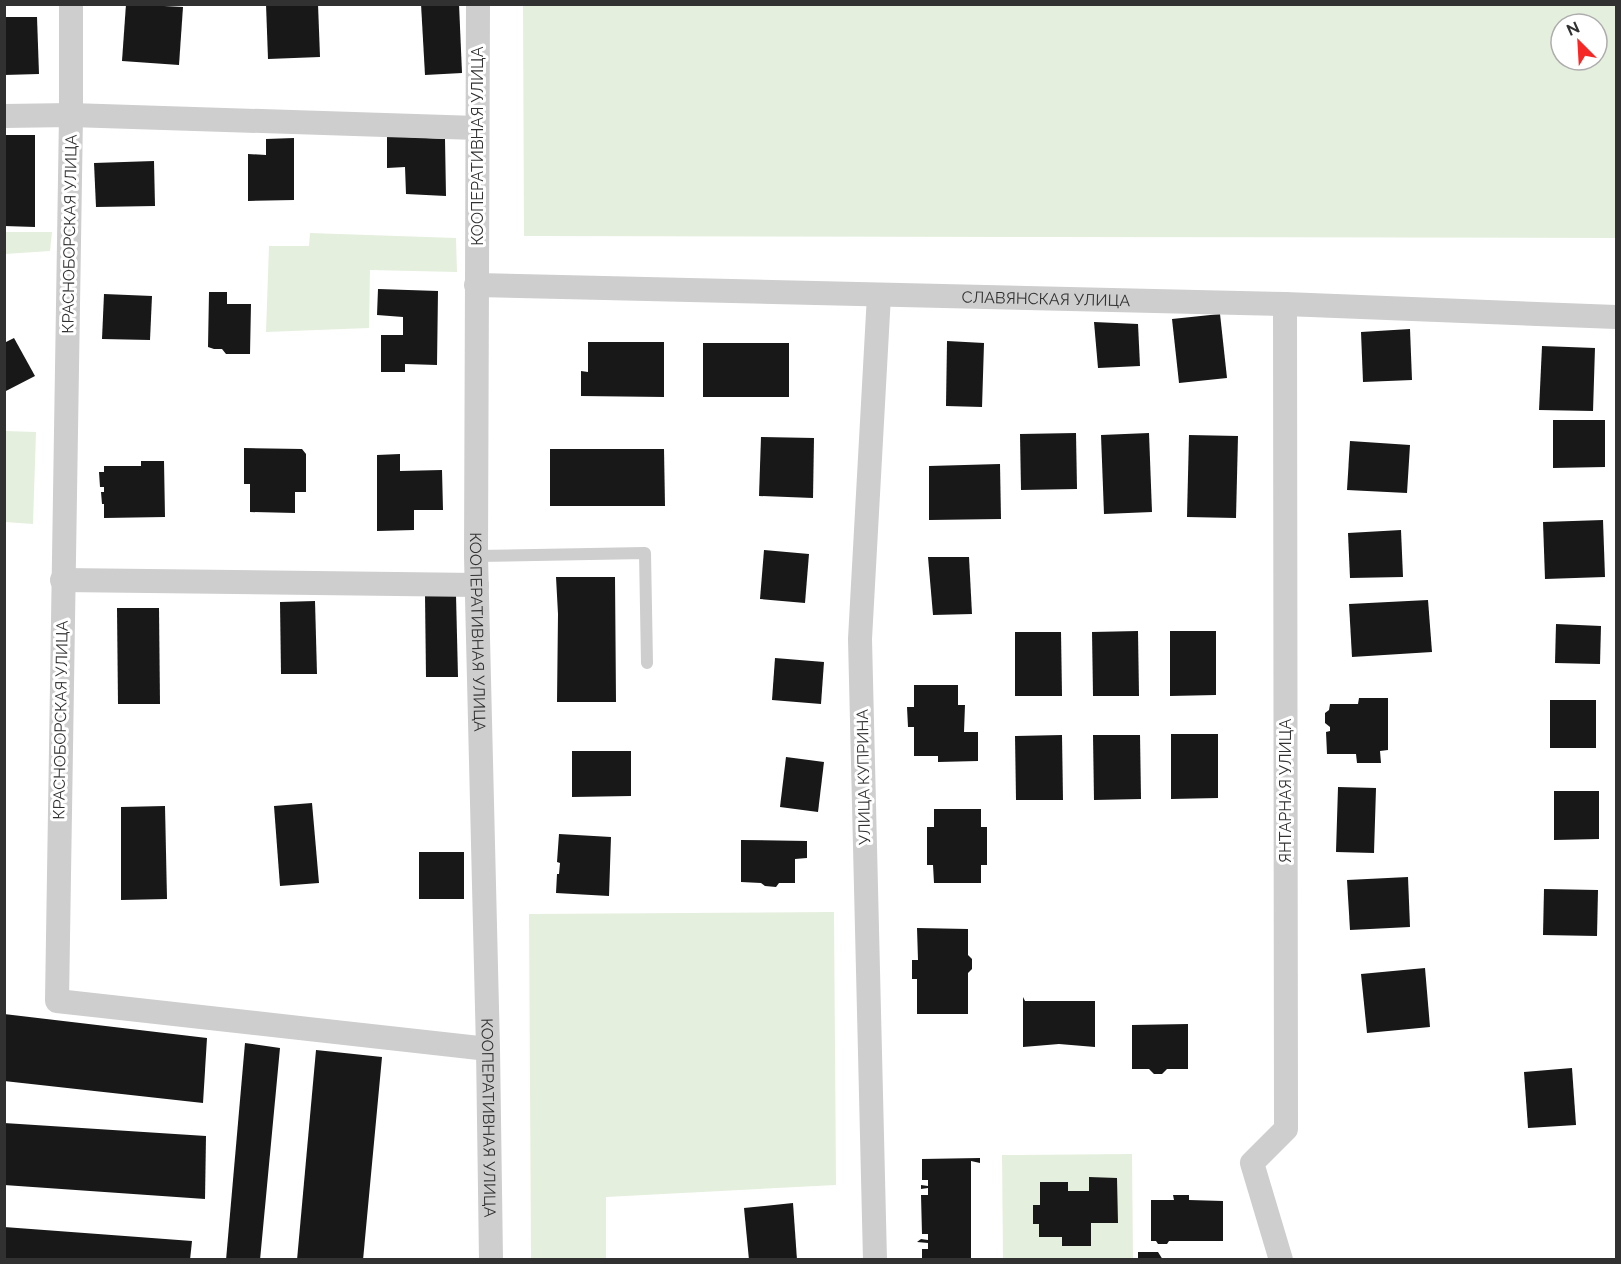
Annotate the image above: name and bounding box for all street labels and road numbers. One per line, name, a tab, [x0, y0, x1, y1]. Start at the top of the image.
street label: КООПЕРАТИВНАЯ УЛИЦА	[468, 46, 487, 246]
street label: КРАСНОБОРСКАЯ УЛИЦА	[58, 134, 81, 334]
street label: СЛАВЯНСКАЯ УЛИЦА	[961, 287, 1131, 310]
street label: КООПЕРАТИВНАЯ УЛИЦА	[466, 532, 489, 732]
street label: КРАСНОБОРСКАЯ УЛИЦА	[49, 620, 72, 820]
street label: УЛИЦА КУПРИНА	[853, 709, 874, 845]
street label: ЯНТАРНАЯ УЛИЦА	[1276, 719, 1295, 863]
street label: КООПЕРАТИВНАЯ УЛИЦА	[477, 1018, 499, 1218]

